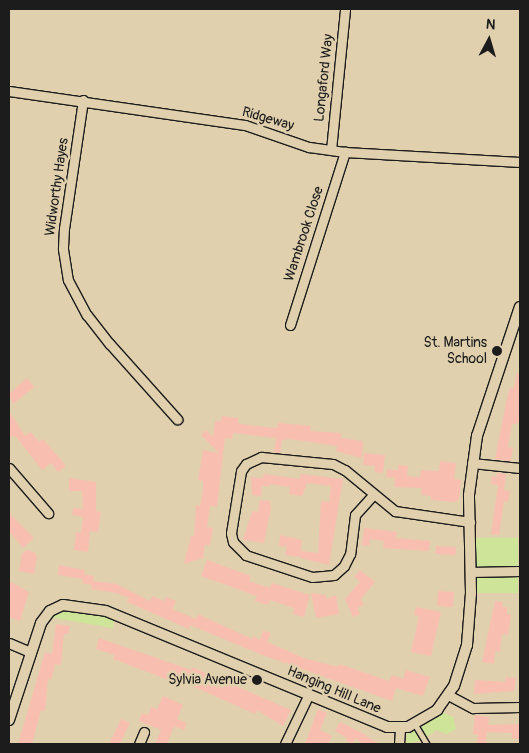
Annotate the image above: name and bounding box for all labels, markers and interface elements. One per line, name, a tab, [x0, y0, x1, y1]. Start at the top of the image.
north arrow	[464, 15, 514, 65]
text: N	[485, 16, 496, 34]
street label: Longaford Way	[311, 33, 337, 123]
street label: Ridgeway	[240, 104, 296, 134]
street label: Widworthy Hayes	[42, 137, 72, 237]
street label: Wambrook Close	[281, 184, 327, 284]
place label: St. Martins School	[424, 335, 487, 368]
marker: St. Martins School	[491, 345, 503, 357]
street label: Hanging Hill Lane	[285, 663, 383, 717]
place label: Sylvia Avenue	[168, 672, 247, 688]
marker: Sylvia Avenue	[251, 674, 263, 686]

